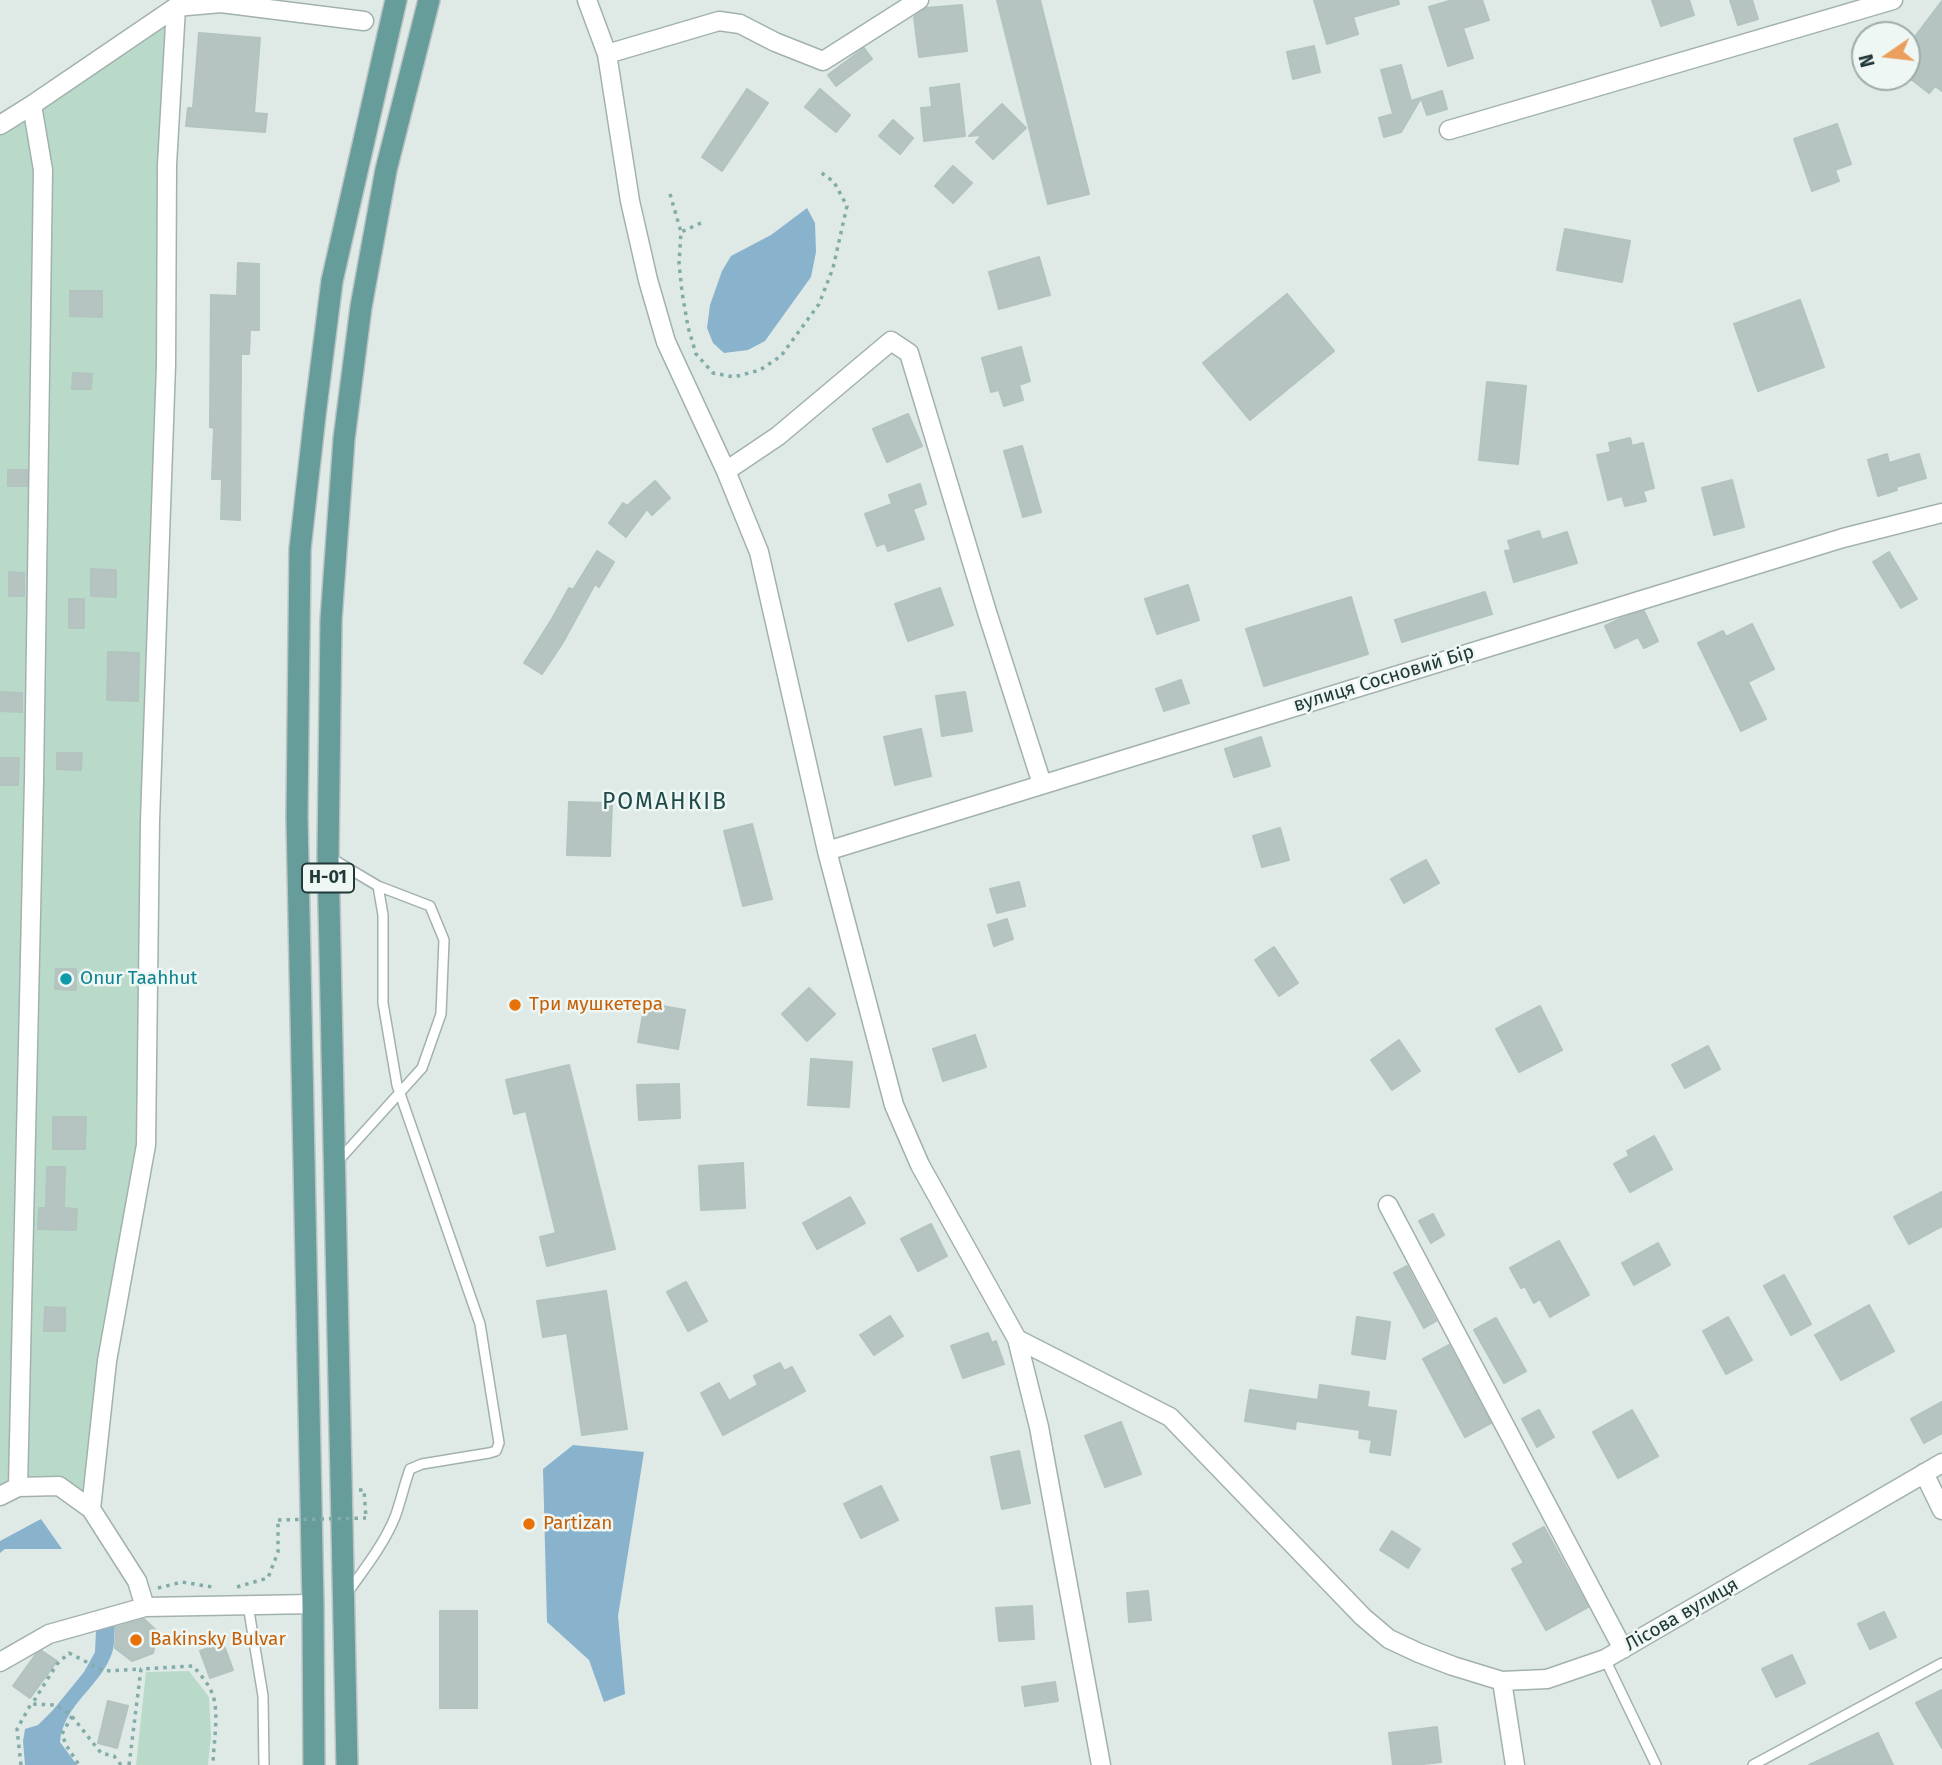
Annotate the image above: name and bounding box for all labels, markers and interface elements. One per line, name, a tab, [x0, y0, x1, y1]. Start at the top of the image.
north arrow	[1851, 21, 1921, 91]
text: N	[1854, 52, 1880, 70]
street label: вулиця Сосновий Бір	[1291, 641, 1477, 717]
district label: РОМАНКІВ	[603, 789, 727, 817]
road number: Н-01	[302, 864, 354, 892]
place label: Onur Taahhut	[80, 968, 197, 990]
marker: Onur Taahhut	[58, 971, 74, 987]
place label: Три мушкетера	[529, 994, 663, 1016]
marker: Три мушкетера	[507, 997, 523, 1013]
place label: Partizan	[543, 1513, 612, 1535]
marker: Partizan	[521, 1516, 537, 1532]
street label: Лісова вулиця	[1621, 1573, 1743, 1657]
place label: Bakinsky Bulvar	[150, 1629, 286, 1651]
marker: Bakinsky Bulvar	[128, 1632, 144, 1648]

